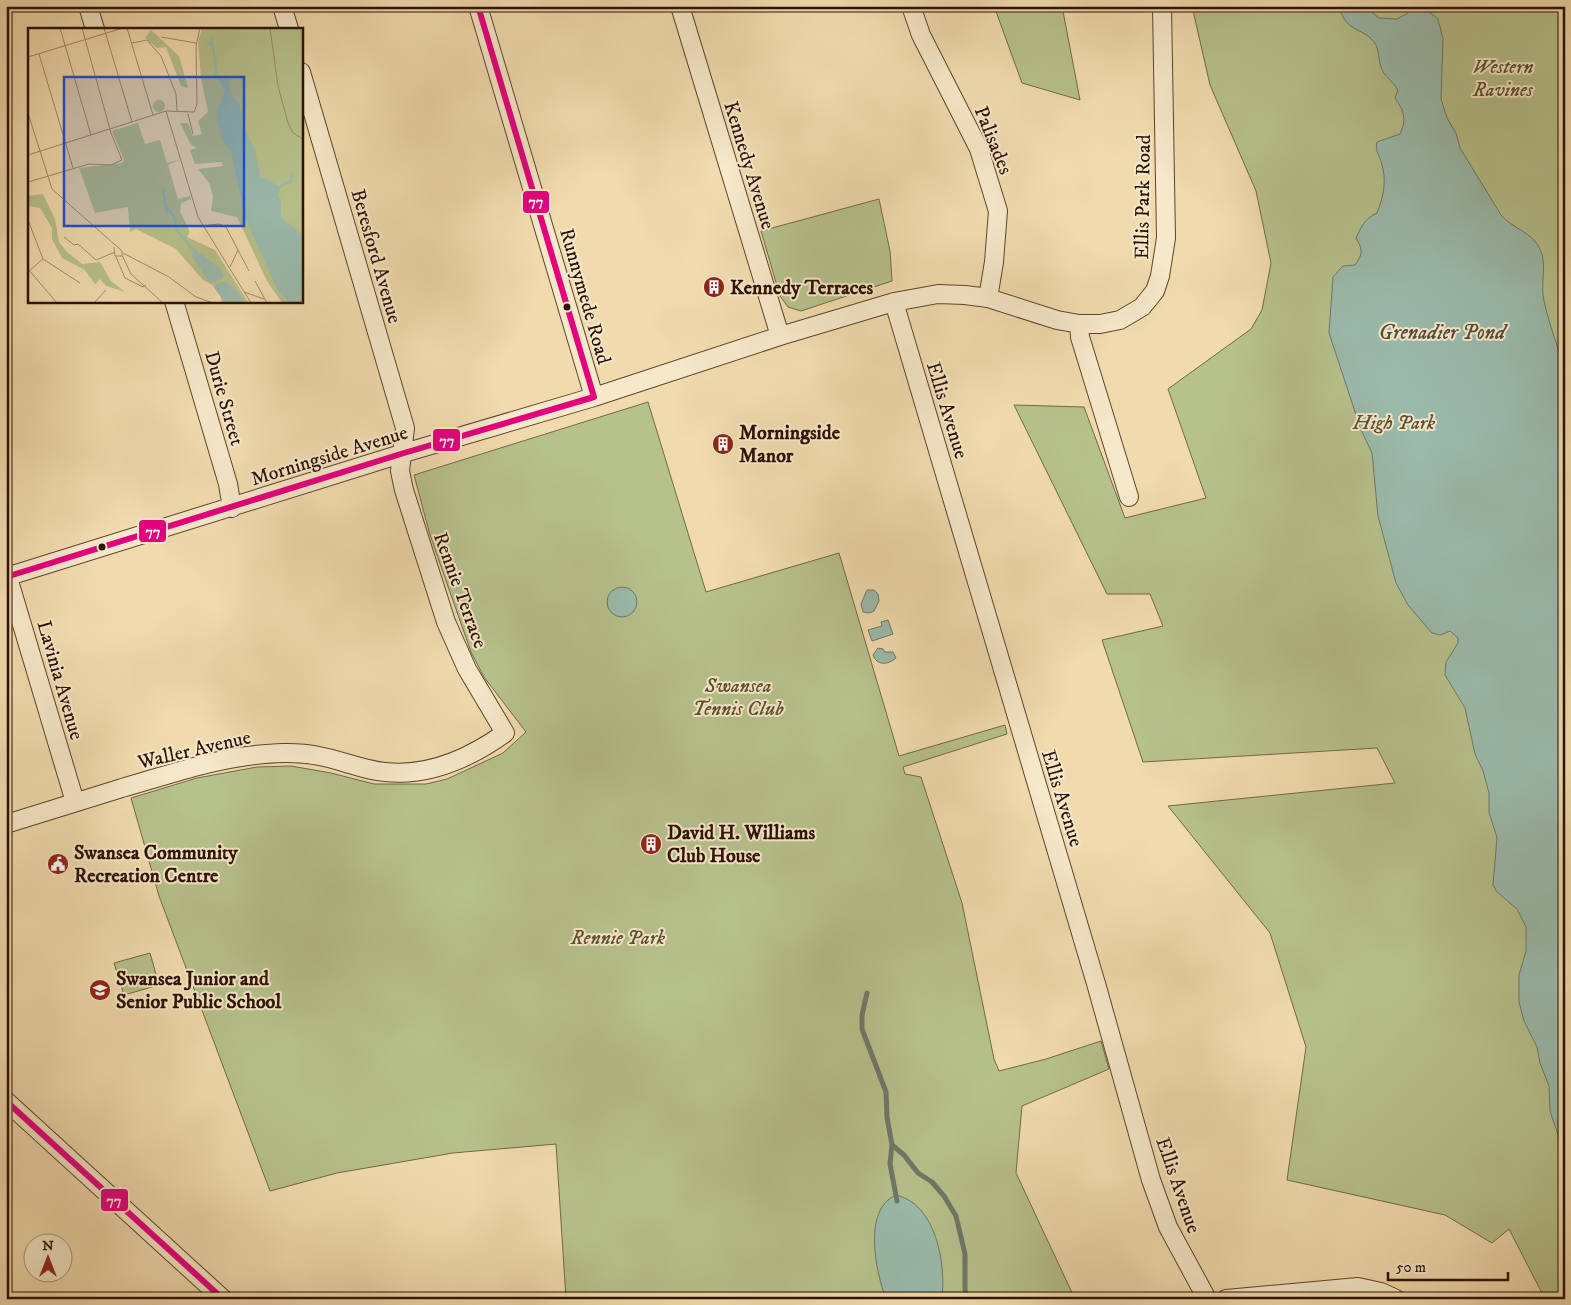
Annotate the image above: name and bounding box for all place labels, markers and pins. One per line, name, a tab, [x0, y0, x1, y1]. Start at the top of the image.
building icon: Kennedy Terraces	[702, 275, 726, 299]
place label: Kennedy Terraces	[730, 276, 874, 301]
unlabelled marker	[562, 302, 572, 312]
place label: Morningside Manor	[739, 421, 841, 469]
building icon: Morningside Manor	[711, 432, 735, 456]
unlabelled marker	[97, 542, 107, 552]
place label: David H. Williams Club House	[667, 821, 816, 869]
building icon: David H. Williams Club House	[639, 832, 663, 856]
place label: Swansea Community Recreation Centre	[74, 841, 238, 889]
public building icon: Swansea Community Recreation Centre	[46, 852, 70, 876]
place label: Swansea Junior and Senior Public School	[116, 967, 282, 1015]
school or university icon: Swansea Junior and Senior Public School	[88, 978, 112, 1002]

